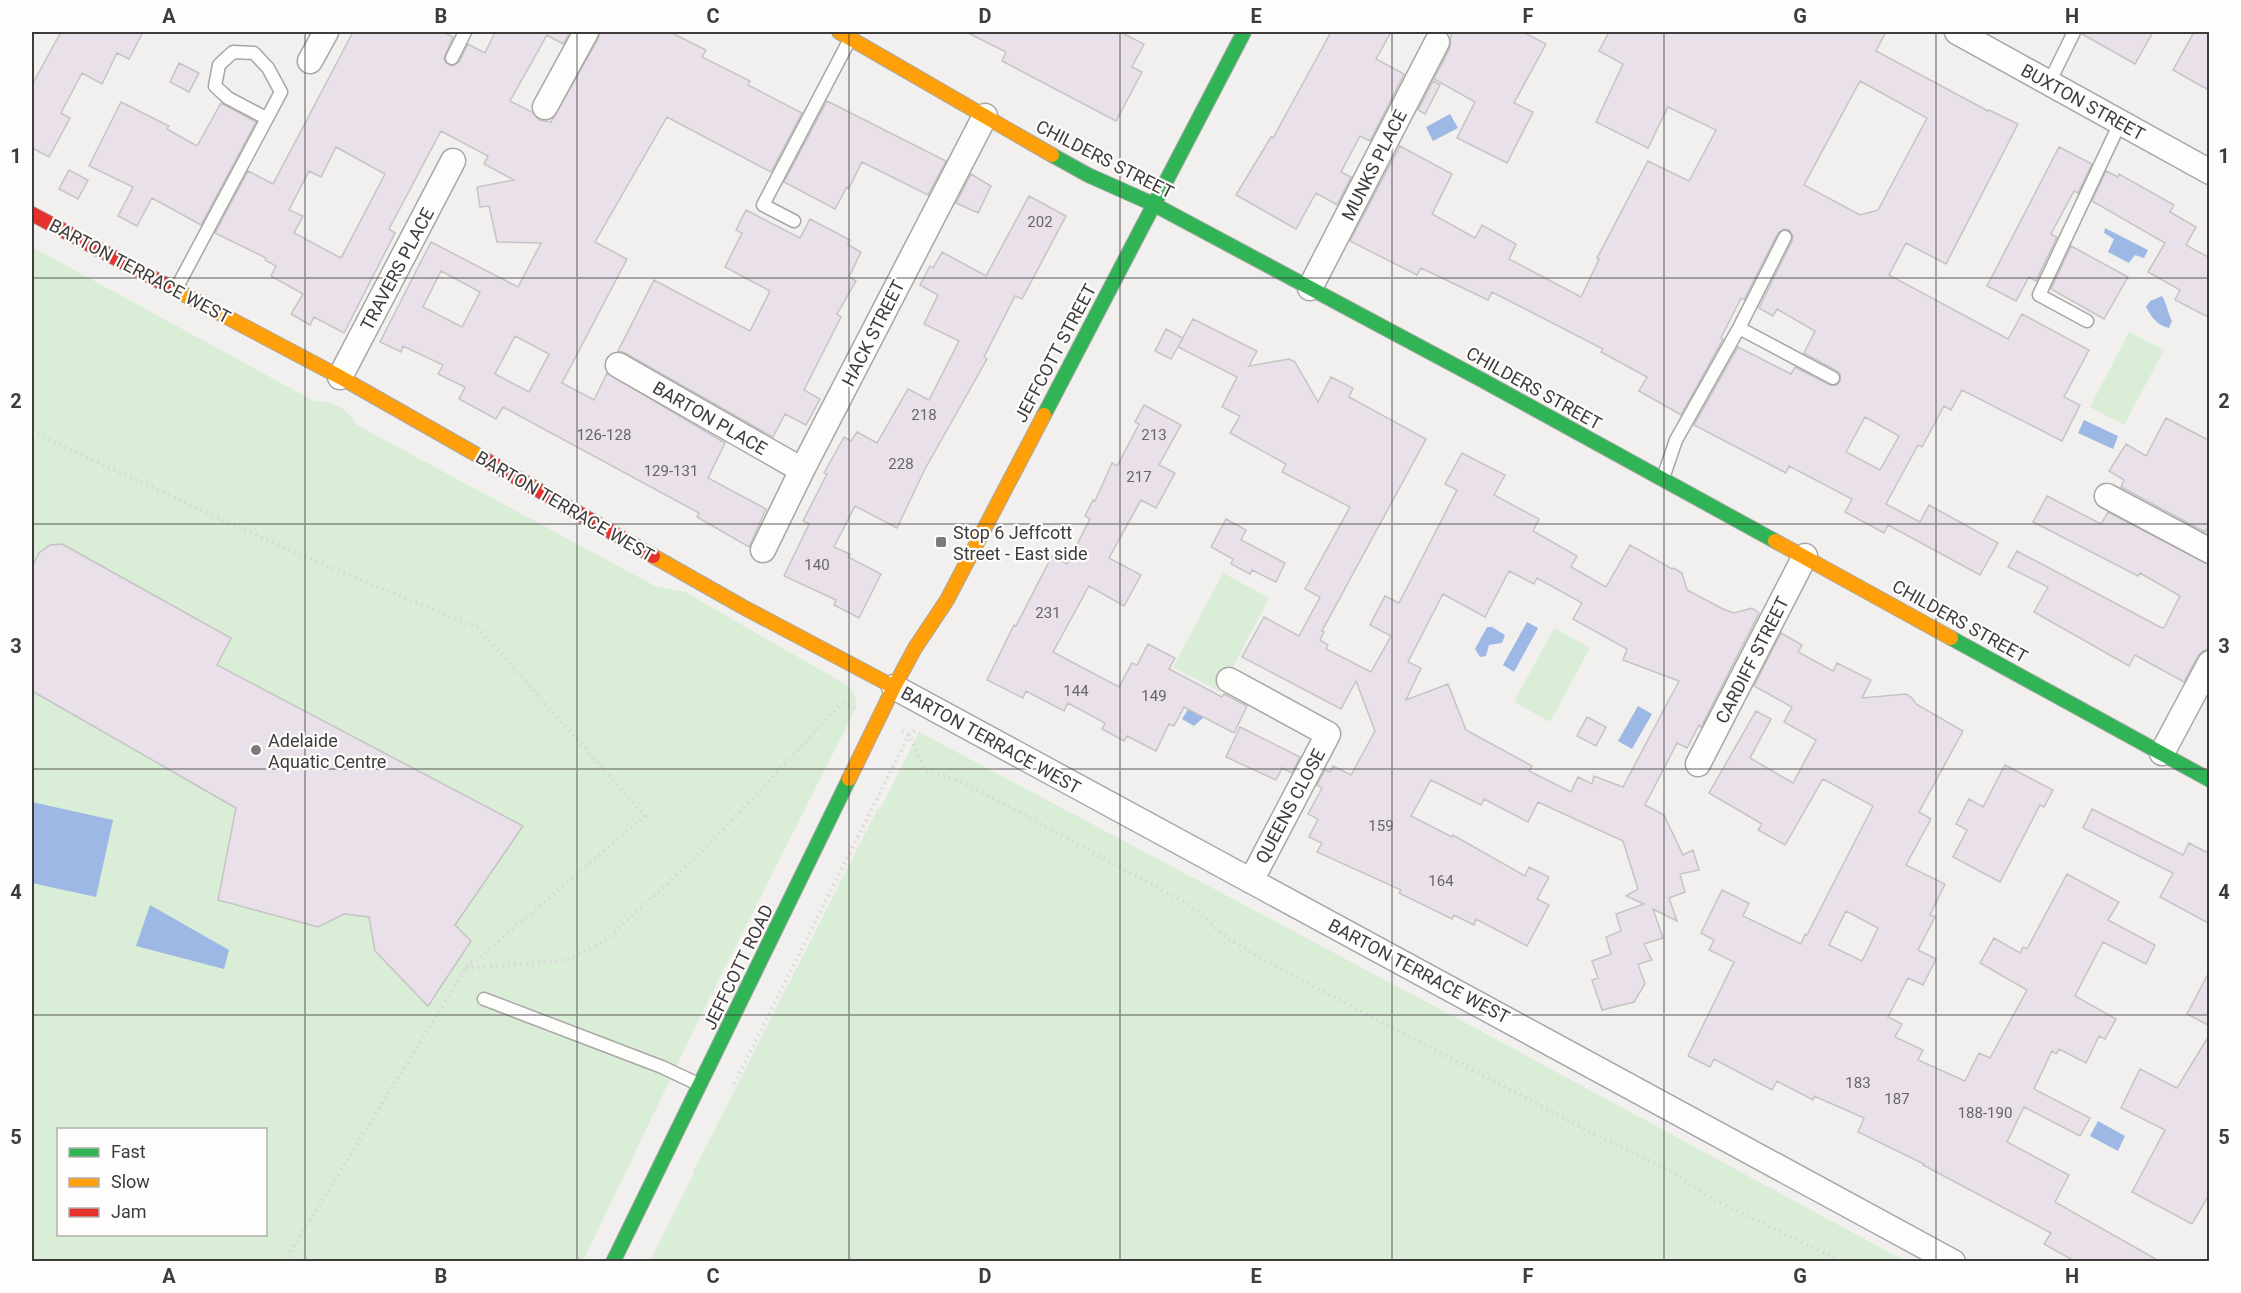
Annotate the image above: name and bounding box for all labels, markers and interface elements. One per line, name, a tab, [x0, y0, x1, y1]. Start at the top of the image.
text: A	[162, 4, 176, 28]
text: B	[435, 4, 447, 28]
text: C	[706, 4, 720, 28]
text: D	[979, 4, 992, 28]
text: E	[1250, 4, 1262, 28]
text: F	[1523, 4, 1534, 28]
text: G	[1793, 4, 1807, 28]
text: H	[2065, 4, 2079, 28]
street label: BUXTON STREET	[2017, 59, 2149, 145]
street label: MUNKS PLACE	[1337, 106, 1411, 224]
street label: CHILDERS STREET	[1033, 115, 1177, 203]
text: 1	[10, 144, 22, 168]
text: 1	[2218, 144, 2230, 168]
street label: TRAVERS PLACE	[356, 204, 438, 334]
house number: 202	[1027, 213, 1053, 231]
street label: BARTON TERRACE WEST	[46, 214, 234, 328]
street label: HACK STREET	[837, 276, 909, 389]
street label: JEFFCOTT STREET	[1010, 280, 1100, 426]
street label: CHILDERS STREET	[1463, 342, 1605, 434]
street label: BARTON PLACE	[649, 377, 771, 459]
text: 2	[10, 389, 22, 413]
text: 2	[2218, 389, 2230, 413]
house number: 218	[911, 406, 937, 424]
house number: 126-128	[577, 426, 631, 444]
house number: 213	[1141, 426, 1167, 444]
street label: BARTON TERRACE WEST	[472, 446, 658, 566]
house number: 228	[888, 455, 914, 473]
house number: 129-131	[644, 462, 698, 480]
house number: 217	[1126, 468, 1152, 486]
place label: Stop 6 Jeffcott Street - East side	[953, 522, 1087, 564]
marker: Stop 6 Jeffcott Street - East side	[934, 535, 948, 549]
house number: 140	[804, 556, 830, 574]
street label: CHILDERS STREET	[1889, 575, 2031, 667]
street label: CARDIFF STREET	[1711, 593, 1793, 727]
house number: 231	[1035, 604, 1061, 622]
text: 3	[10, 634, 22, 658]
text: 3	[2218, 634, 2230, 658]
street label: BARTON TERRACE WEST	[898, 682, 1085, 798]
house number: 144	[1063, 682, 1089, 700]
house number: 149	[1141, 687, 1167, 705]
place label: Adelaide Aquatic Centre	[268, 730, 386, 772]
marker: Adelaide Aquatic Centre	[249, 743, 263, 757]
street label: QUEENS CLOSE	[1251, 745, 1329, 867]
house number: 159	[1368, 817, 1394, 835]
house number: 164	[1428, 872, 1454, 890]
text: 4	[10, 880, 22, 904]
text: 4	[2218, 880, 2230, 904]
street label: JEFFCOTT ROAD	[699, 901, 777, 1033]
street label: BARTON TERRACE WEST	[1325, 914, 1513, 1028]
house number: 183	[1845, 1074, 1871, 1092]
house number: 187	[1884, 1090, 1910, 1108]
house number: 188-190	[1958, 1104, 2012, 1122]
text: 5	[10, 1125, 22, 1149]
text: 5	[2218, 1125, 2230, 1149]
legend	[57, 1128, 267, 1236]
text: Fast	[111, 1141, 146, 1162]
text: Slow	[111, 1171, 150, 1192]
text: Jam	[111, 1201, 147, 1222]
text: A	[162, 1264, 176, 1288]
text: B	[435, 1264, 447, 1288]
text: C	[706, 1264, 720, 1288]
text: D	[979, 1264, 992, 1288]
text: E	[1250, 1264, 1262, 1288]
text: F	[1523, 1264, 1534, 1288]
text: G	[1793, 1264, 1807, 1288]
text: H	[2065, 1264, 2079, 1288]

